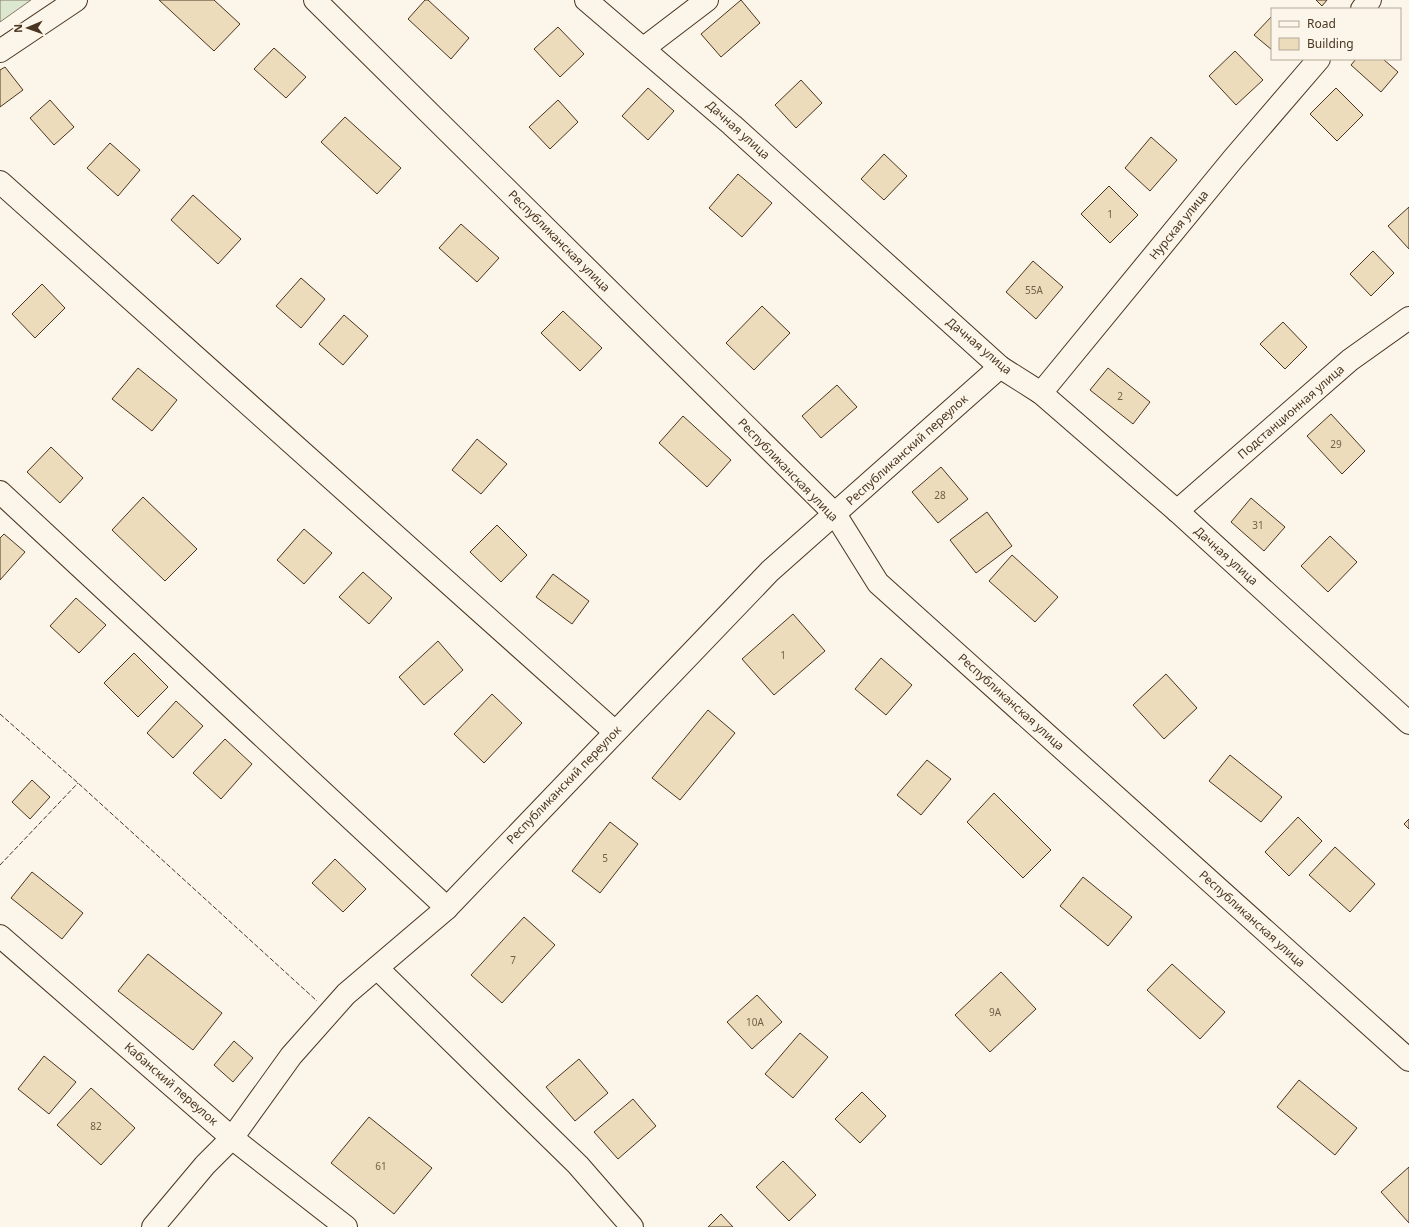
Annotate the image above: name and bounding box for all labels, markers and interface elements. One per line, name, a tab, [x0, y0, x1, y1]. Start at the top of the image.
north arrow	[8, 8, 48, 48]
legend	[1271, 8, 1401, 60]
text: Road	[1307, 15, 1336, 32]
text: N	[10, 24, 25, 33]
text: Building	[1307, 35, 1354, 52]
street label: Дачная улица	[703, 96, 774, 163]
street label: Республиканская улица	[505, 186, 614, 295]
street label: Нурская улица	[1145, 186, 1212, 263]
house number: 1	[1107, 207, 1113, 221]
house number: 55А	[1025, 283, 1044, 297]
street label: Дачная улица	[943, 313, 1016, 378]
street label: Подстанционная улица	[1234, 361, 1348, 463]
house number: 2	[1117, 389, 1123, 403]
street label: Республиканский переулок	[842, 390, 972, 509]
street label: Республиканская улица	[734, 414, 842, 525]
house number: 29	[1330, 437, 1342, 451]
house number: 28	[934, 488, 946, 502]
house number: 31	[1252, 518, 1264, 532]
street label: Дачная улица	[1191, 522, 1262, 589]
house number: 1	[780, 648, 786, 662]
street label: Республиканская улица	[954, 649, 1068, 754]
street label: Республиканский переулок	[502, 721, 625, 848]
house number: 5	[602, 851, 608, 865]
street label: Республиканская улица	[1195, 866, 1309, 971]
house number: 7	[510, 953, 516, 967]
house number: 9А	[989, 1005, 1002, 1019]
house number: 10А	[746, 1015, 765, 1029]
street label: Кабанский переулок	[121, 1038, 222, 1129]
house number: 82	[90, 1119, 102, 1133]
house number: 61	[375, 1159, 387, 1173]

